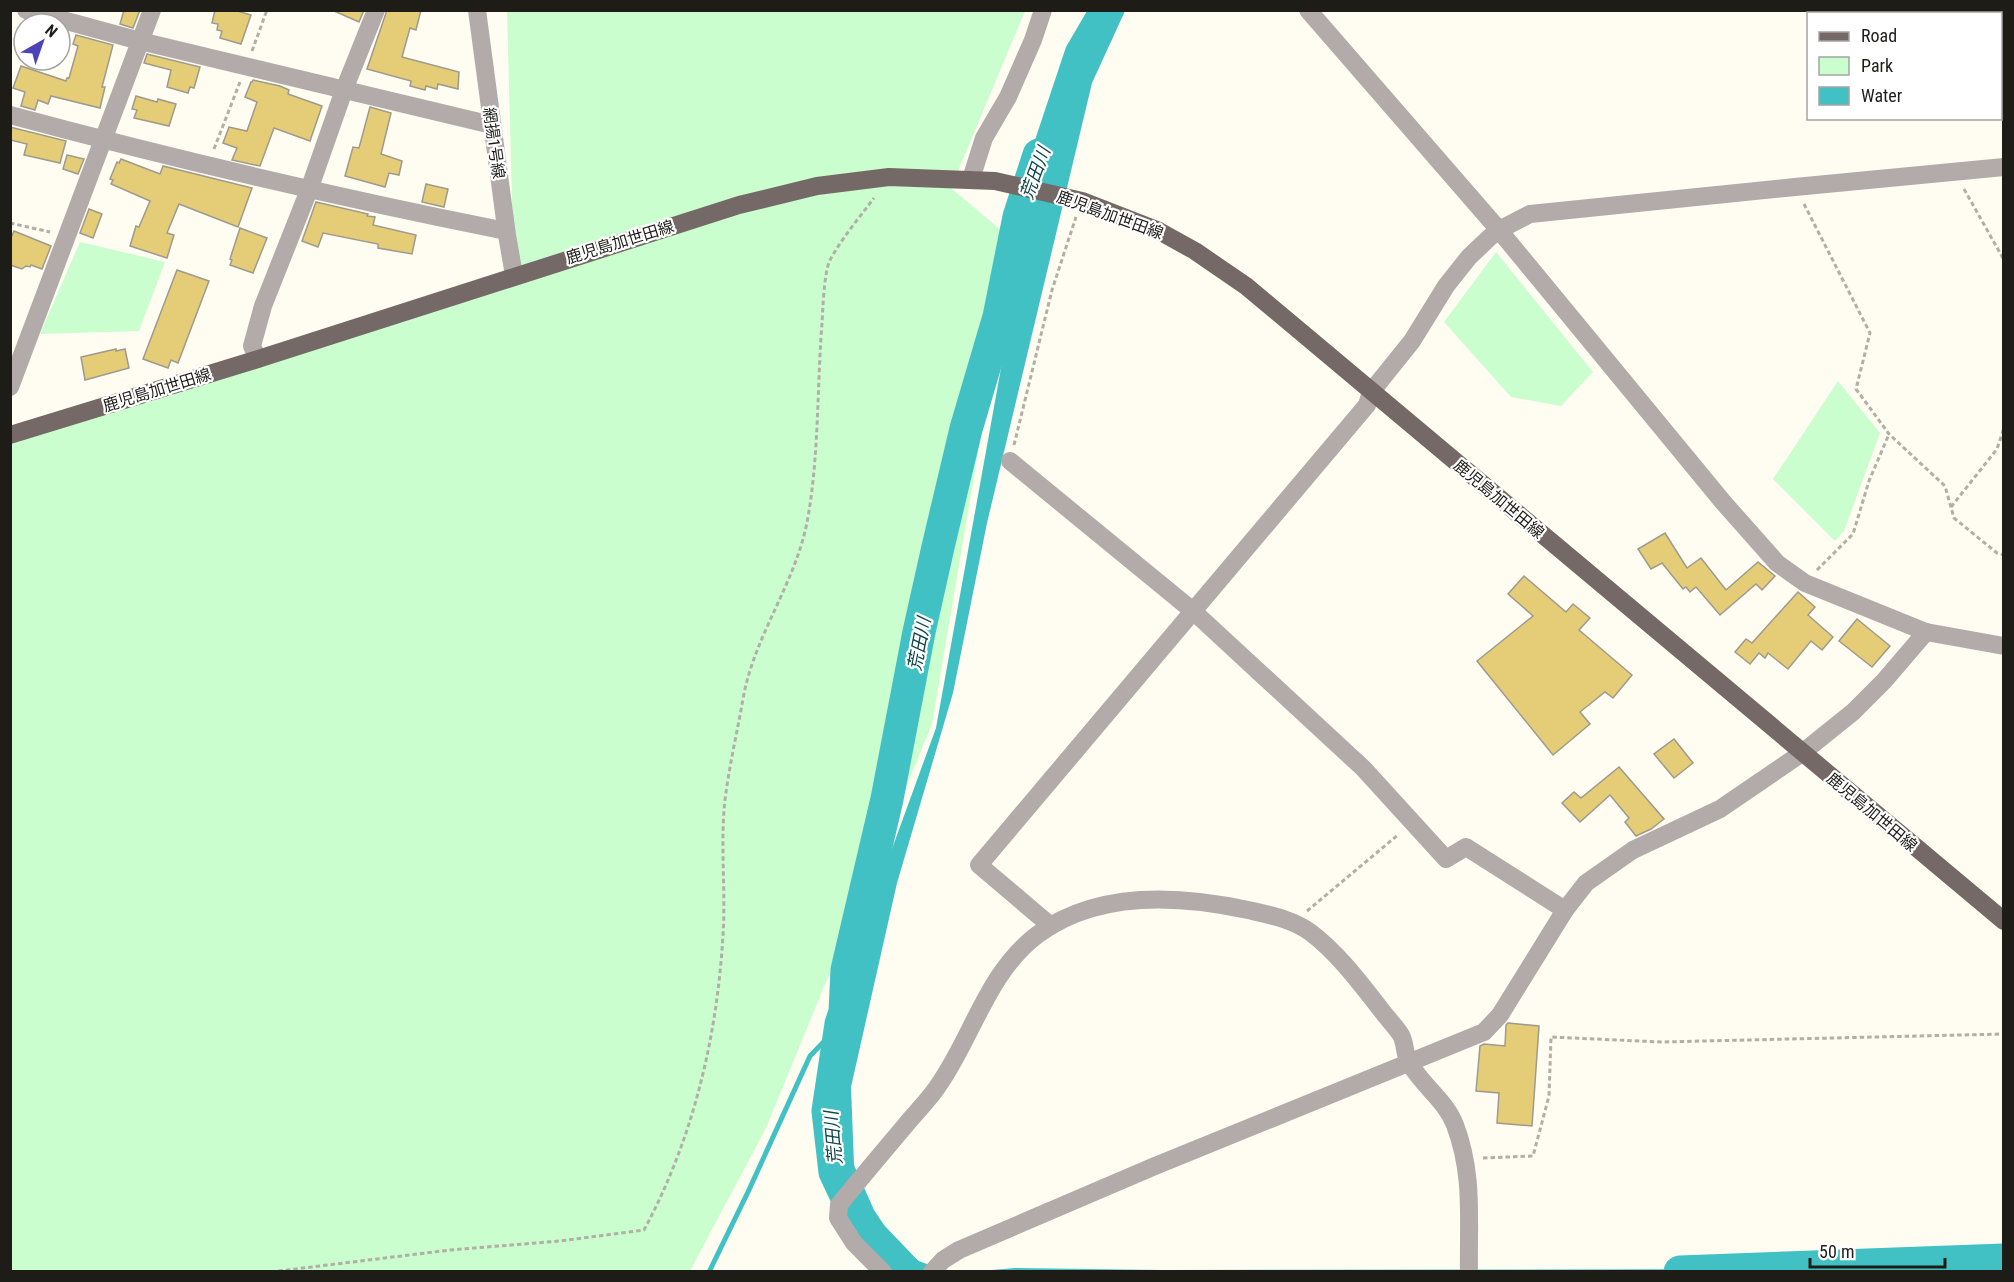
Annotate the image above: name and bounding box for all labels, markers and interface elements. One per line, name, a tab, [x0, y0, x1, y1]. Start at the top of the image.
north arrow	[12, 12, 72, 72]
legend	[1807, 12, 2002, 120]
text: N	[41, 20, 61, 41]
text: Road	[1861, 25, 1897, 46]
text: Park	[1861, 55, 1893, 76]
text: Water	[1861, 85, 1903, 106]
street label: 網揚1号線	[480, 106, 508, 180]
water label: 荒田川	[1016, 142, 1055, 202]
street label: 鹿児島加世田線	[1054, 187, 1166, 243]
street label: 鹿児島加世田線	[564, 217, 676, 267]
street label: 鹿児島加世田線	[101, 365, 213, 415]
street label: 鹿児島加世田線	[1450, 456, 1548, 542]
water label: 荒田川	[904, 614, 935, 673]
street label: 鹿児島加世田線	[1823, 769, 1921, 855]
water label: 荒田川	[820, 1108, 846, 1166]
scale bar	[1810, 1231, 1945, 1269]
text: 50 m	[1819, 1241, 1854, 1262]

